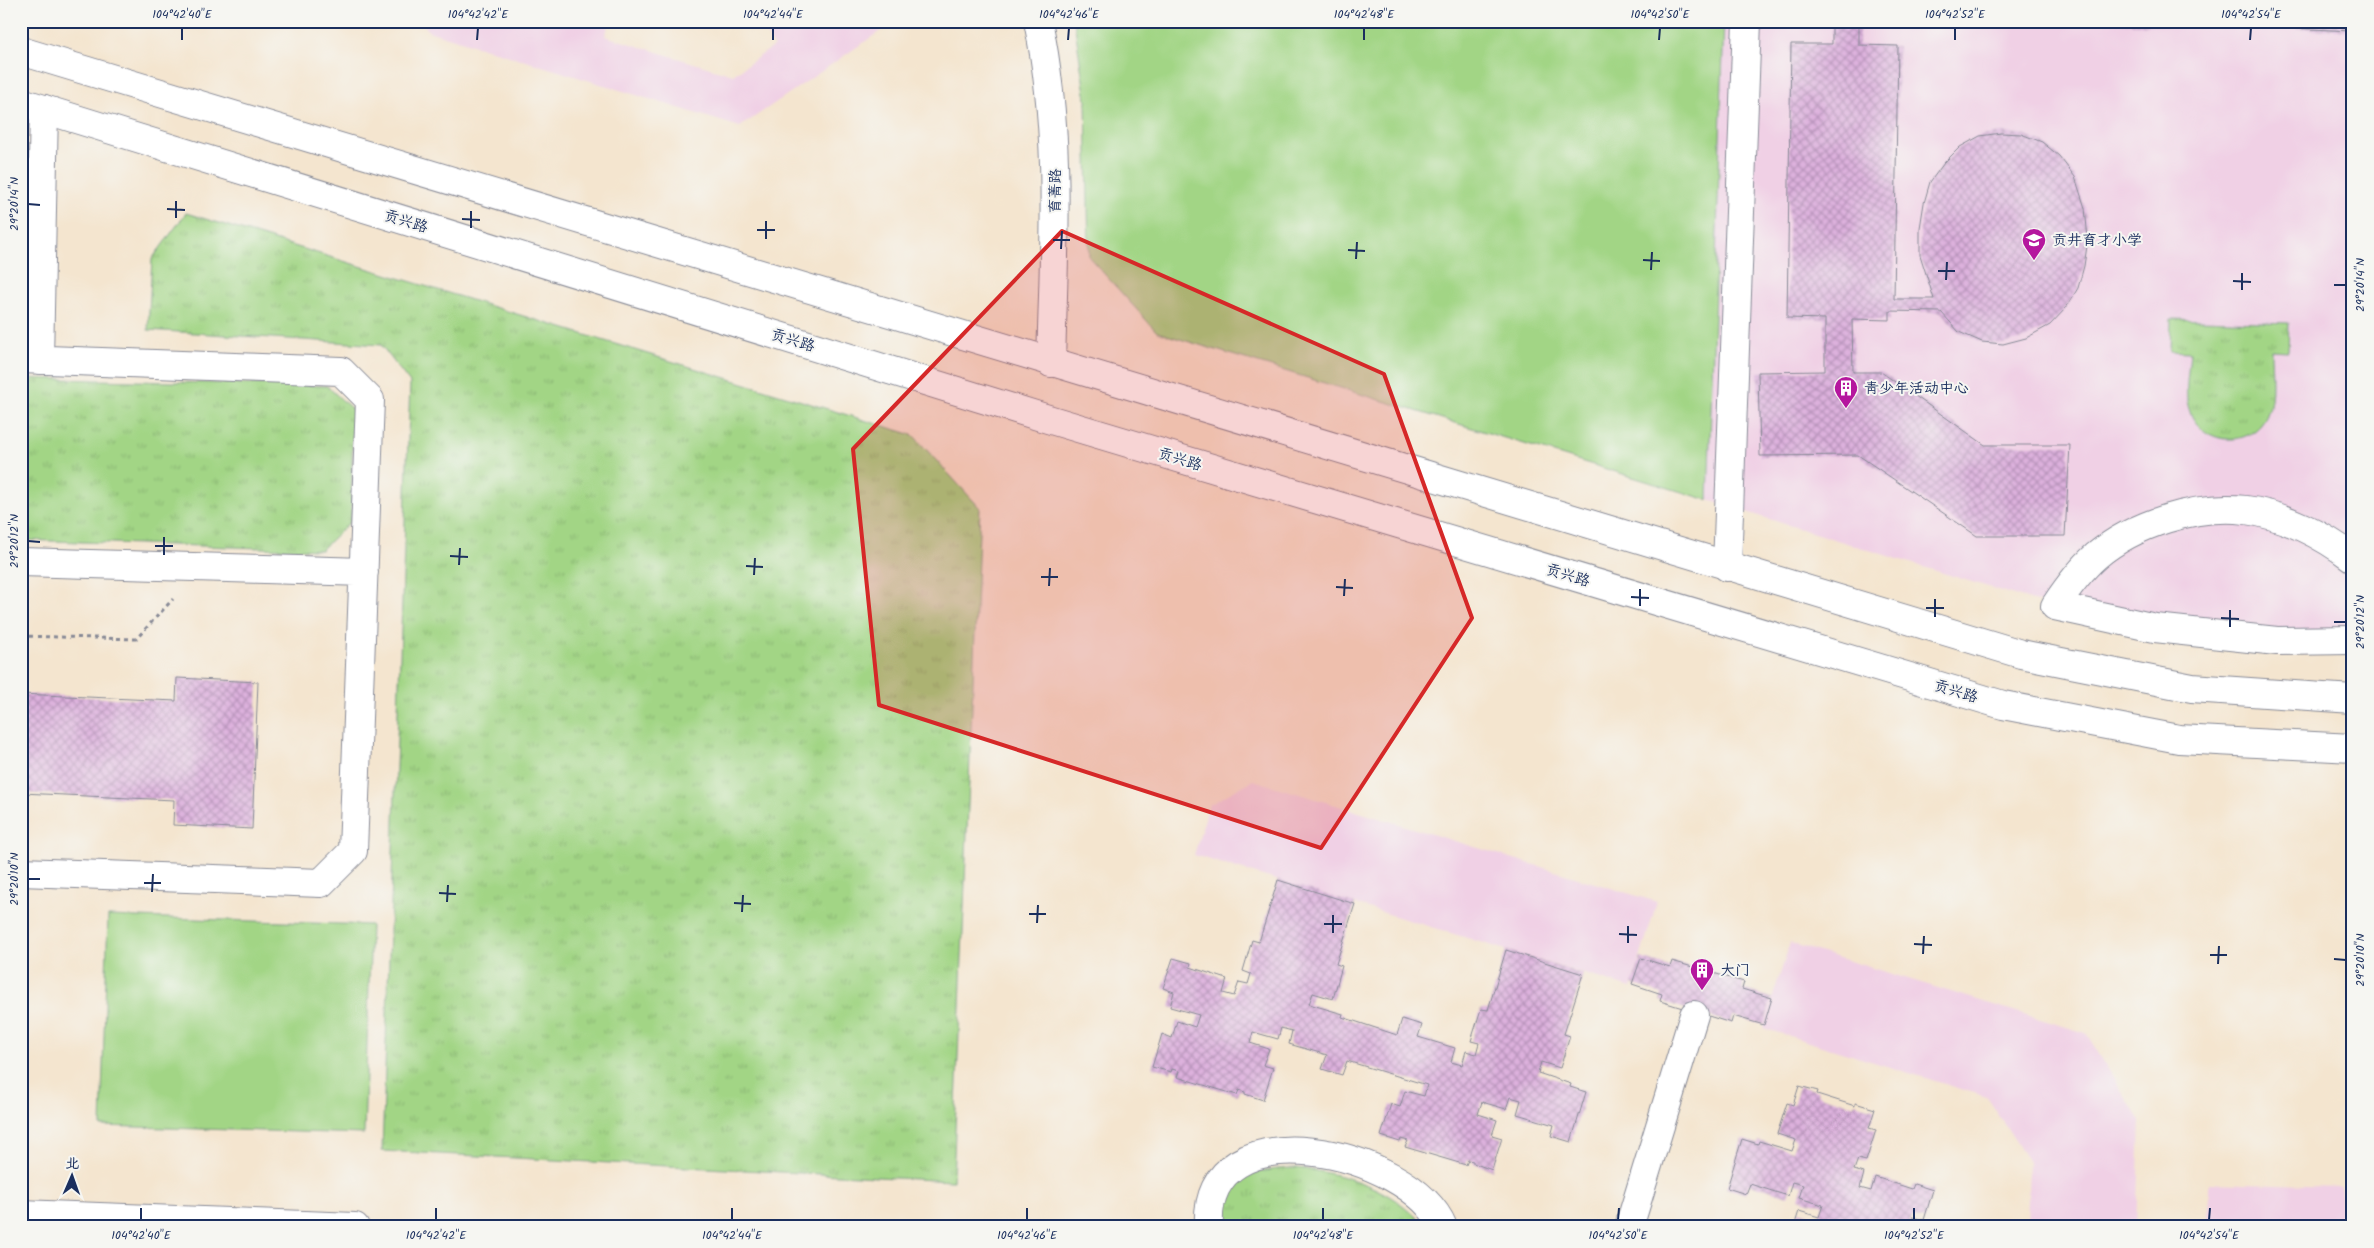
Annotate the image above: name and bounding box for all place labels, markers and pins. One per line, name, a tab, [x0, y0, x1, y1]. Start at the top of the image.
school or university icon: 贡井育才小学	[2021, 227, 2047, 261]
place label: 贡井育才小学	[2052, 229, 2142, 253]
building icon: 青少年活动中心	[1833, 375, 1859, 409]
place label: 青少年活动中心	[1864, 377, 1969, 401]
building icon: 大门	[1689, 957, 1715, 991]
place label: 大门	[1720, 959, 1750, 983]

